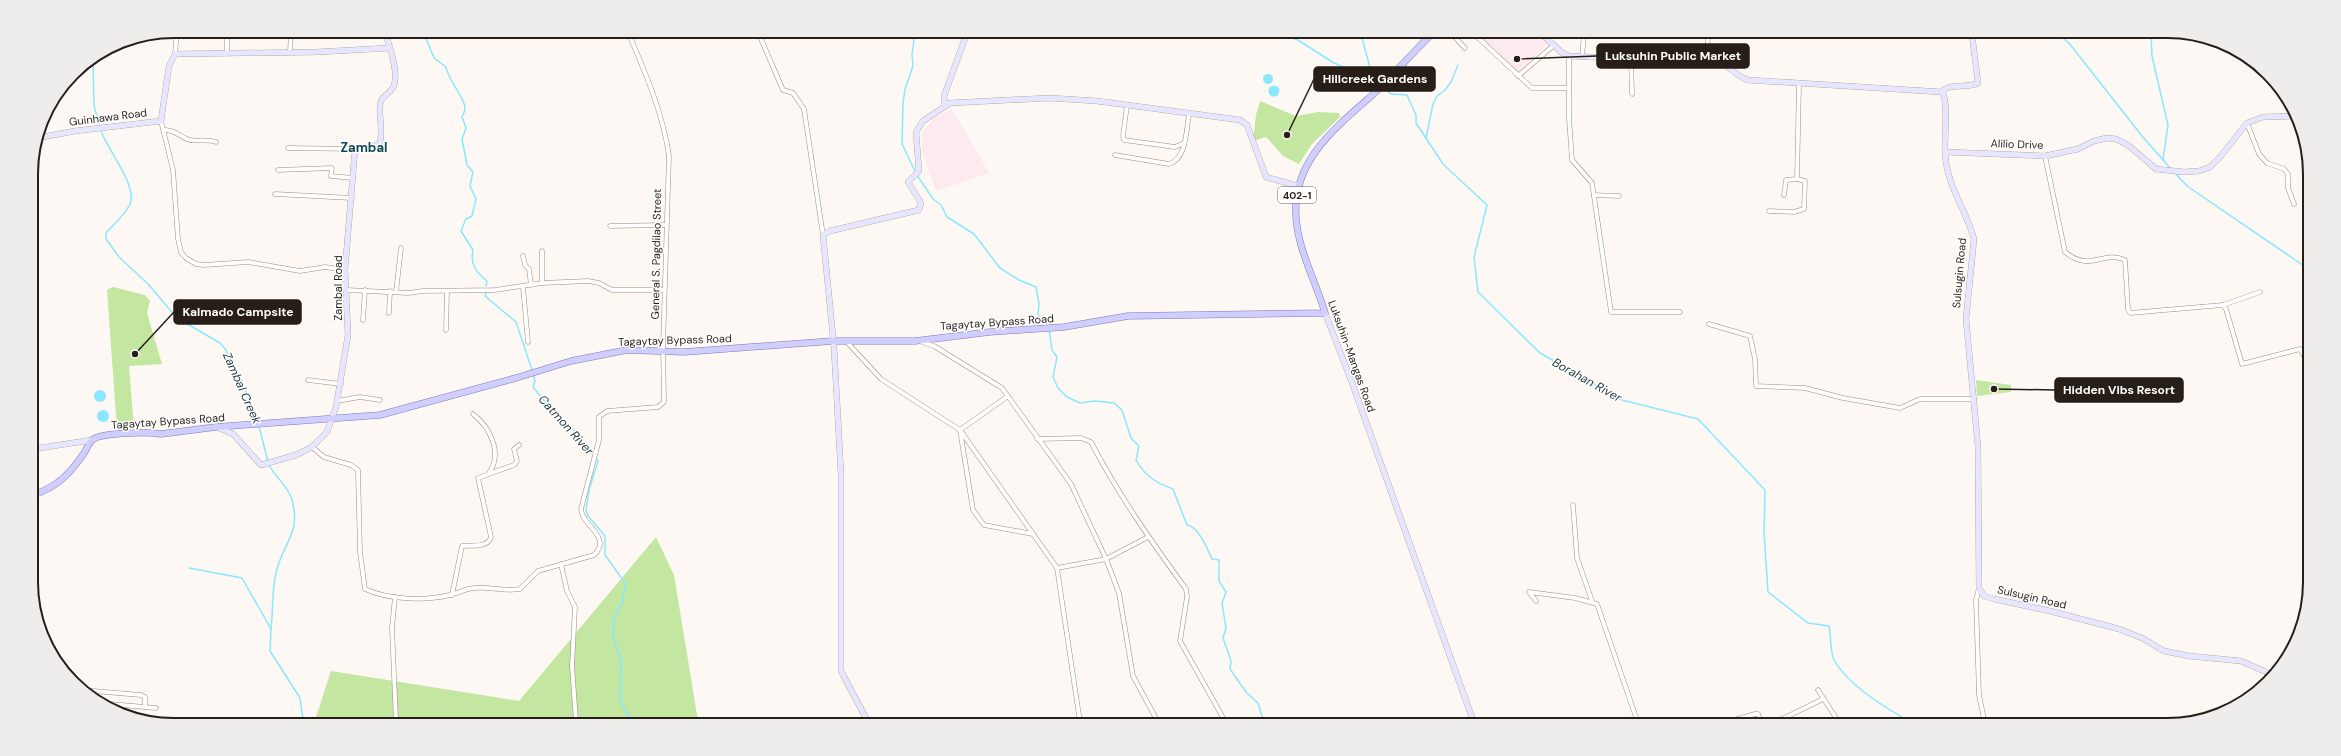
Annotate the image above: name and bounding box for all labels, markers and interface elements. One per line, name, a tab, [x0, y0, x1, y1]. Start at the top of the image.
callout: Luksuhin Public Market	[1597, 44, 1749, 68]
text: Luksuhin Public Market	[1605, 48, 1741, 64]
callout: Hillcreek Gardens	[1314, 67, 1435, 91]
text: Hillcreek Gardens	[1323, 71, 1427, 87]
street label: Guinhawa Road	[68, 105, 148, 129]
street label: Alilio Drive	[1990, 136, 2044, 152]
district label: Zambal	[341, 139, 387, 156]
road number: 402-1	[1278, 187, 1316, 203]
street label: General S. Pagdilao Street	[648, 189, 664, 319]
street label: Sulsugin Road	[1949, 237, 1969, 309]
street label: Zambal Road	[331, 255, 345, 321]
street label: Luksuhin-Mangas Road	[1325, 298, 1379, 414]
callout: Kalmado Campsite	[174, 300, 301, 324]
text: Kalmado Campsite	[183, 304, 293, 320]
street label: Tagaytay Bypass Road	[940, 311, 1054, 333]
street label: Tagaytay Bypass Road	[618, 331, 732, 349]
water label: Zambal Creek	[219, 350, 265, 427]
water label: Borahan River	[1549, 354, 1625, 406]
callout: Hidden Vibs Resort	[2055, 378, 2183, 402]
text: Hidden Vibs Resort	[2063, 382, 2175, 398]
water label: Catmon River	[535, 392, 598, 459]
street label: Tagaytay Bypass Road	[111, 410, 225, 432]
street label: Sulsugin Road	[1996, 582, 2068, 612]

